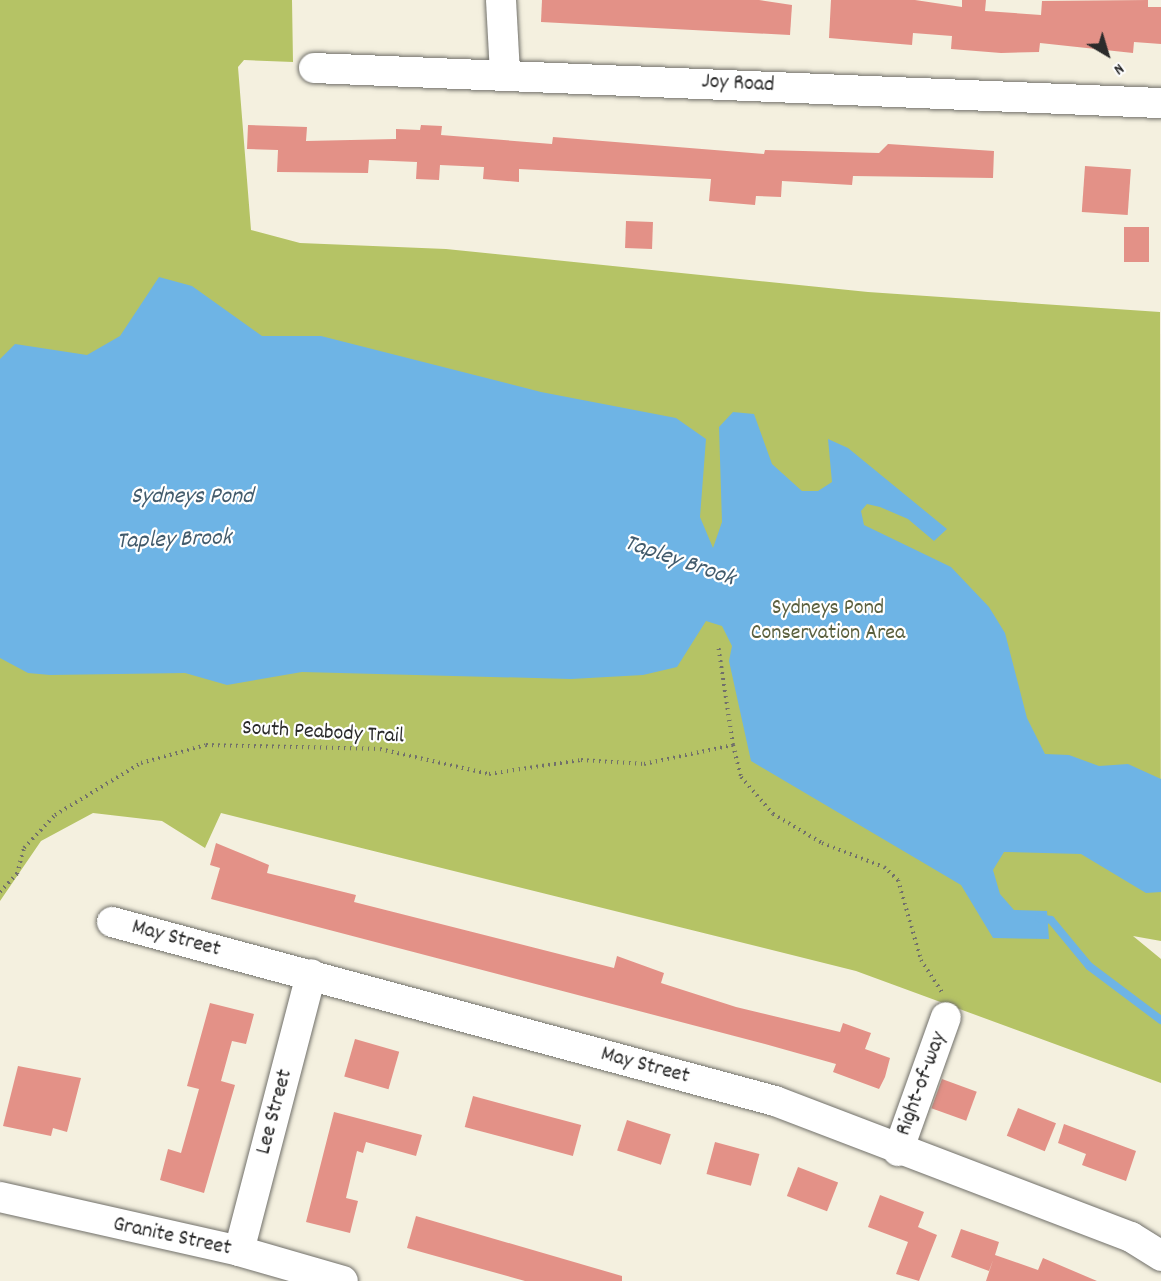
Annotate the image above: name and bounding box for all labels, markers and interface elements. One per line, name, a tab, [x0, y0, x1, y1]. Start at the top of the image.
north arrow	[1077, 24, 1137, 84]
text: N	[1108, 57, 1129, 80]
street label: Joy Road	[701, 69, 775, 99]
water label: Sydneys Pond	[131, 484, 253, 512]
water label: Tapley Brook	[116, 525, 232, 557]
water label: Tapley Brook	[620, 530, 738, 594]
park label: Sydneys Pond Conservation Area	[751, 595, 905, 646]
street label: South Peabody Trail	[241, 716, 405, 750]
street label: May Street	[129, 915, 223, 963]
street label: Right-of-way	[891, 1028, 953, 1140]
street label: May Street	[598, 1042, 692, 1090]
street label: Lee Street	[251, 1067, 299, 1157]
street label: Granite Street	[111, 1212, 233, 1262]

